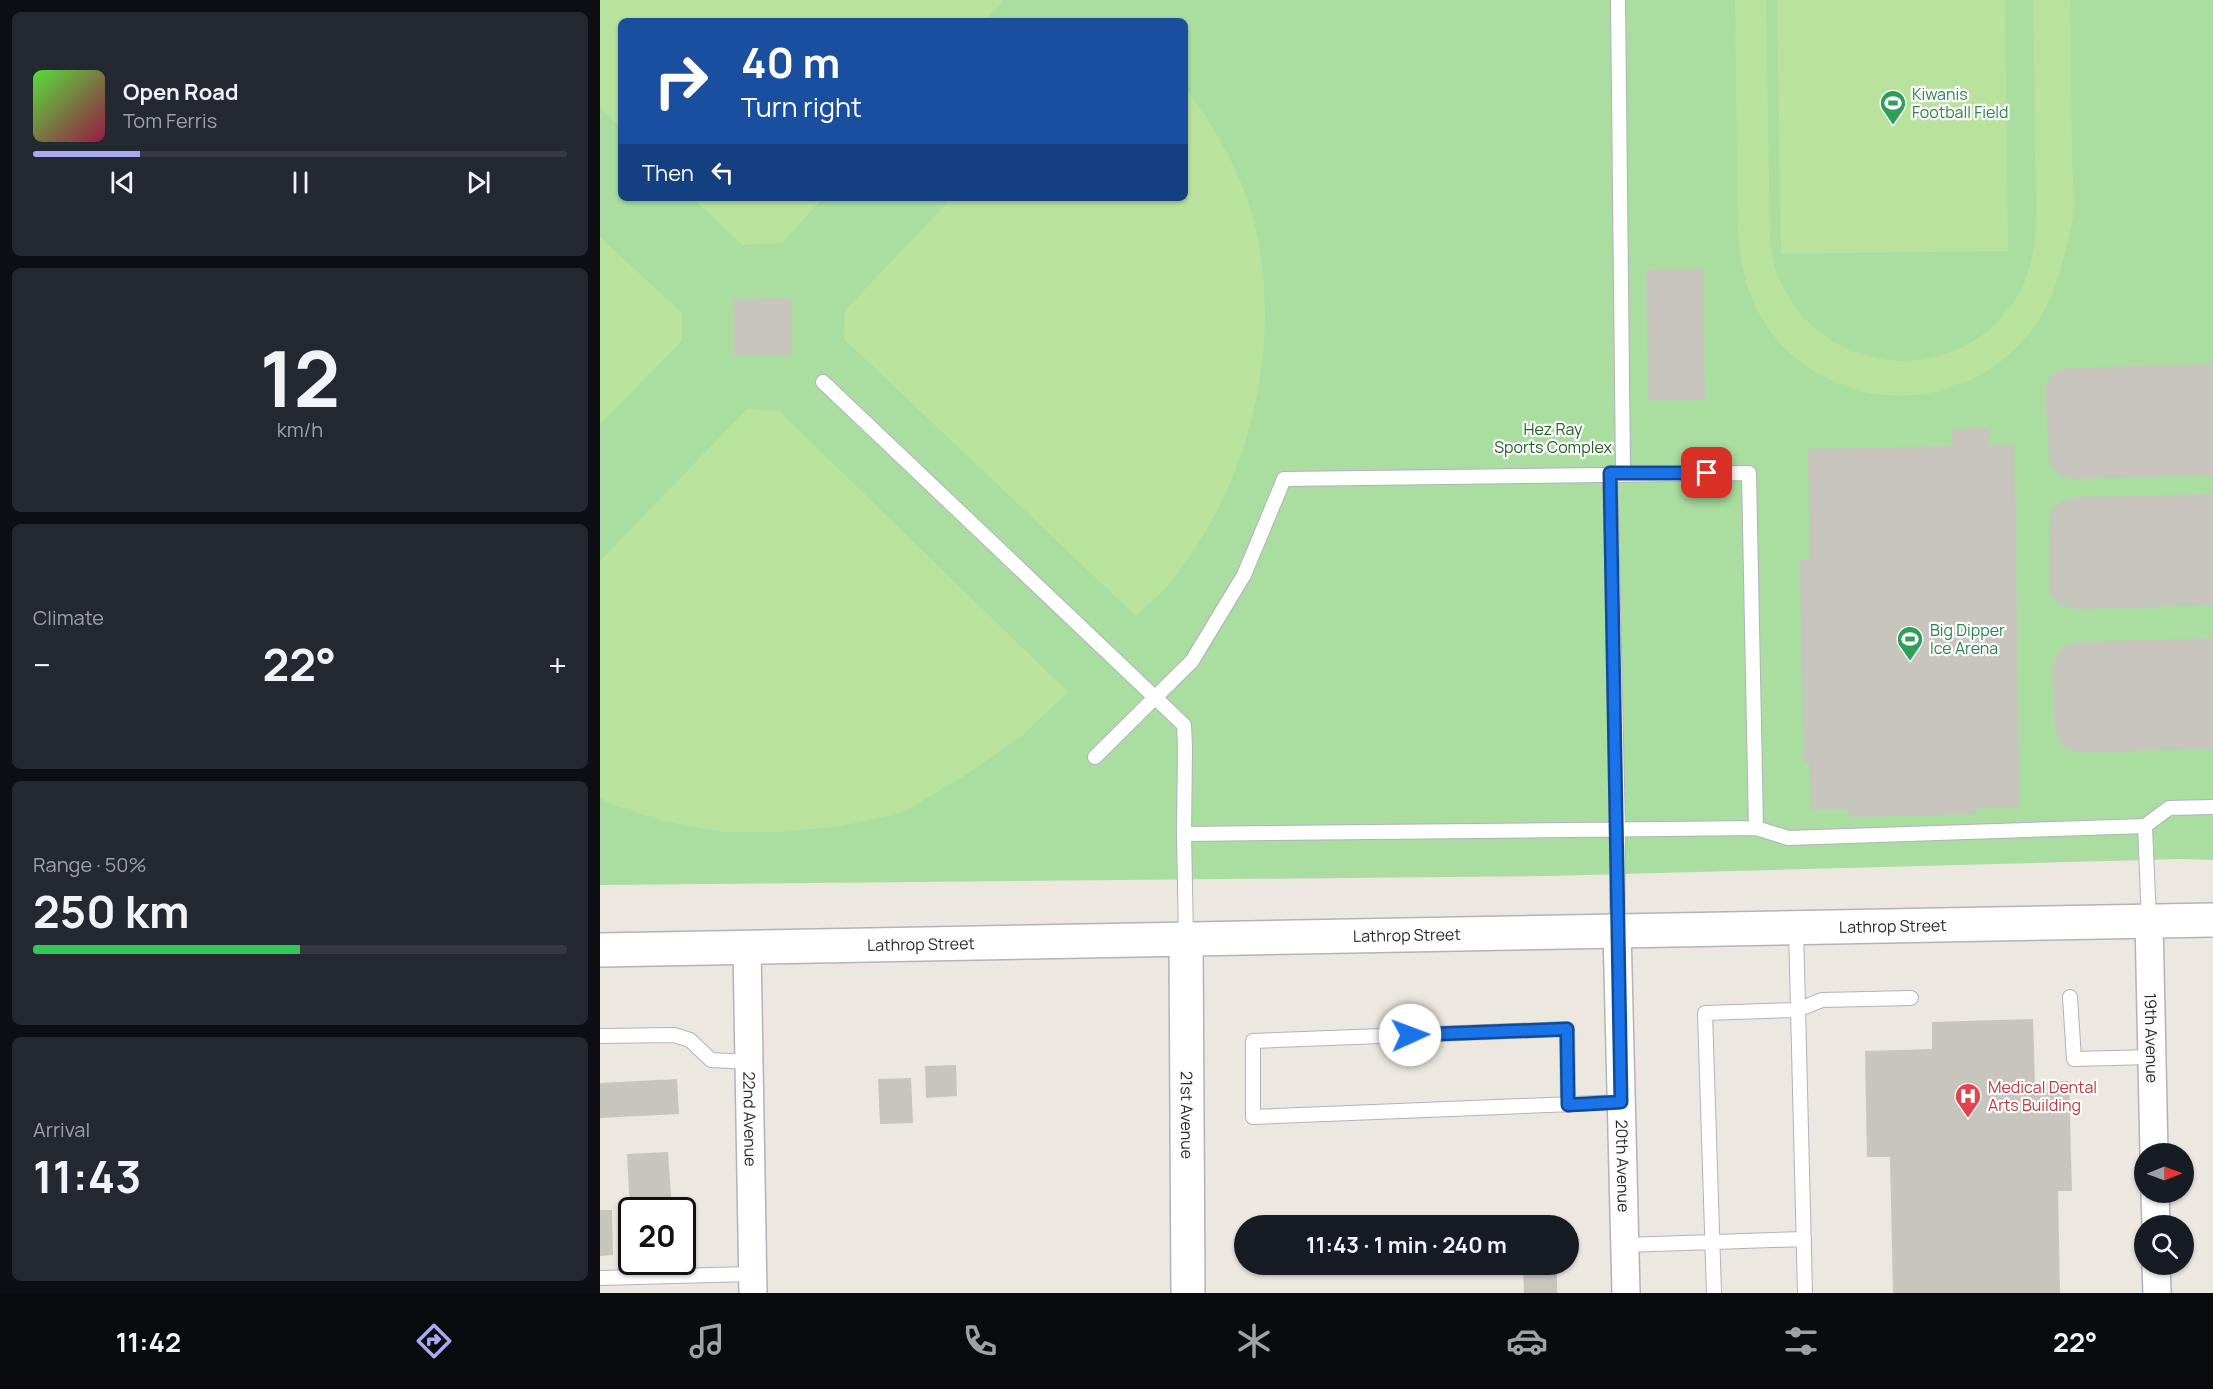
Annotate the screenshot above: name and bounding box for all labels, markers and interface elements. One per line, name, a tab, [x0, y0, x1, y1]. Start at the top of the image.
text: 40 m	[741, 33, 840, 91]
icon: right	[642, 42, 720, 120]
text: Open Road	[123, 77, 238, 107]
place label: Kiwanis Football Field	[1912, 83, 2009, 123]
text: Turn right	[741, 88, 862, 125]
sports icon: Kiwanis Football Field	[1878, 88, 1908, 126]
text: Tom Ferris	[123, 107, 217, 134]
icon: left	[706, 156, 739, 189]
text: Then	[642, 158, 694, 188]
icon: previous	[106, 166, 139, 199]
icon: pause	[284, 166, 317, 199]
icon: next	[462, 166, 495, 199]
text: 12	[260, 324, 340, 430]
text: km/h	[277, 416, 323, 443]
park label: Hez Ray Sports Complex	[1494, 418, 1612, 458]
pin	[1681, 447, 1732, 498]
icon: arrive	[1690, 456, 1723, 489]
text: Climate	[33, 604, 104, 631]
place label: Big Dipper Ice Arena	[1930, 619, 2005, 659]
sports icon: Big Dipper Ice Arena	[1895, 624, 1925, 662]
text: 22°	[262, 633, 336, 695]
text: −	[33, 642, 51, 687]
text: +	[548, 642, 567, 687]
text: Range · 50%	[33, 851, 146, 878]
text: 250 km	[33, 880, 189, 942]
street label: Lathrop Street	[1839, 914, 1947, 938]
street label: Lathrop Street	[1353, 923, 1461, 947]
street label: Lathrop Street	[867, 932, 975, 956]
street label: 19th Avenue	[2140, 993, 2163, 1083]
position arrow	[1378, 1003, 1442, 1067]
street label: 22nd Avenue	[738, 1071, 762, 1167]
street label: 21st Avenue	[1176, 1071, 1198, 1159]
place label: Medical Dental Arts Building	[1988, 1076, 2097, 1116]
hospital icon: Medical Dental Arts Building	[1953, 1081, 1983, 1119]
text: Arrival	[33, 1116, 90, 1143]
street label: 20th Avenue	[1611, 1119, 1635, 1213]
north arrow	[2134, 1143, 2194, 1203]
map controls	[2134, 1143, 2194, 1275]
text: 11:43	[33, 1145, 141, 1207]
speed limit sign: 20	[618, 1197, 696, 1275]
button: search	[2134, 1215, 2194, 1275]
text: 11:43 · 1 min · 240 m	[1306, 1230, 1507, 1260]
icon: directions	[413, 1320, 455, 1362]
icon: music	[686, 1320, 728, 1362]
icon: phone	[959, 1320, 1001, 1362]
icon: climate	[1233, 1320, 1275, 1362]
icon: car	[1506, 1320, 1548, 1362]
icon: filters	[1780, 1320, 1822, 1362]
text: 11:42	[116, 1323, 181, 1360]
text: 22°	[2053, 1323, 2097, 1360]

